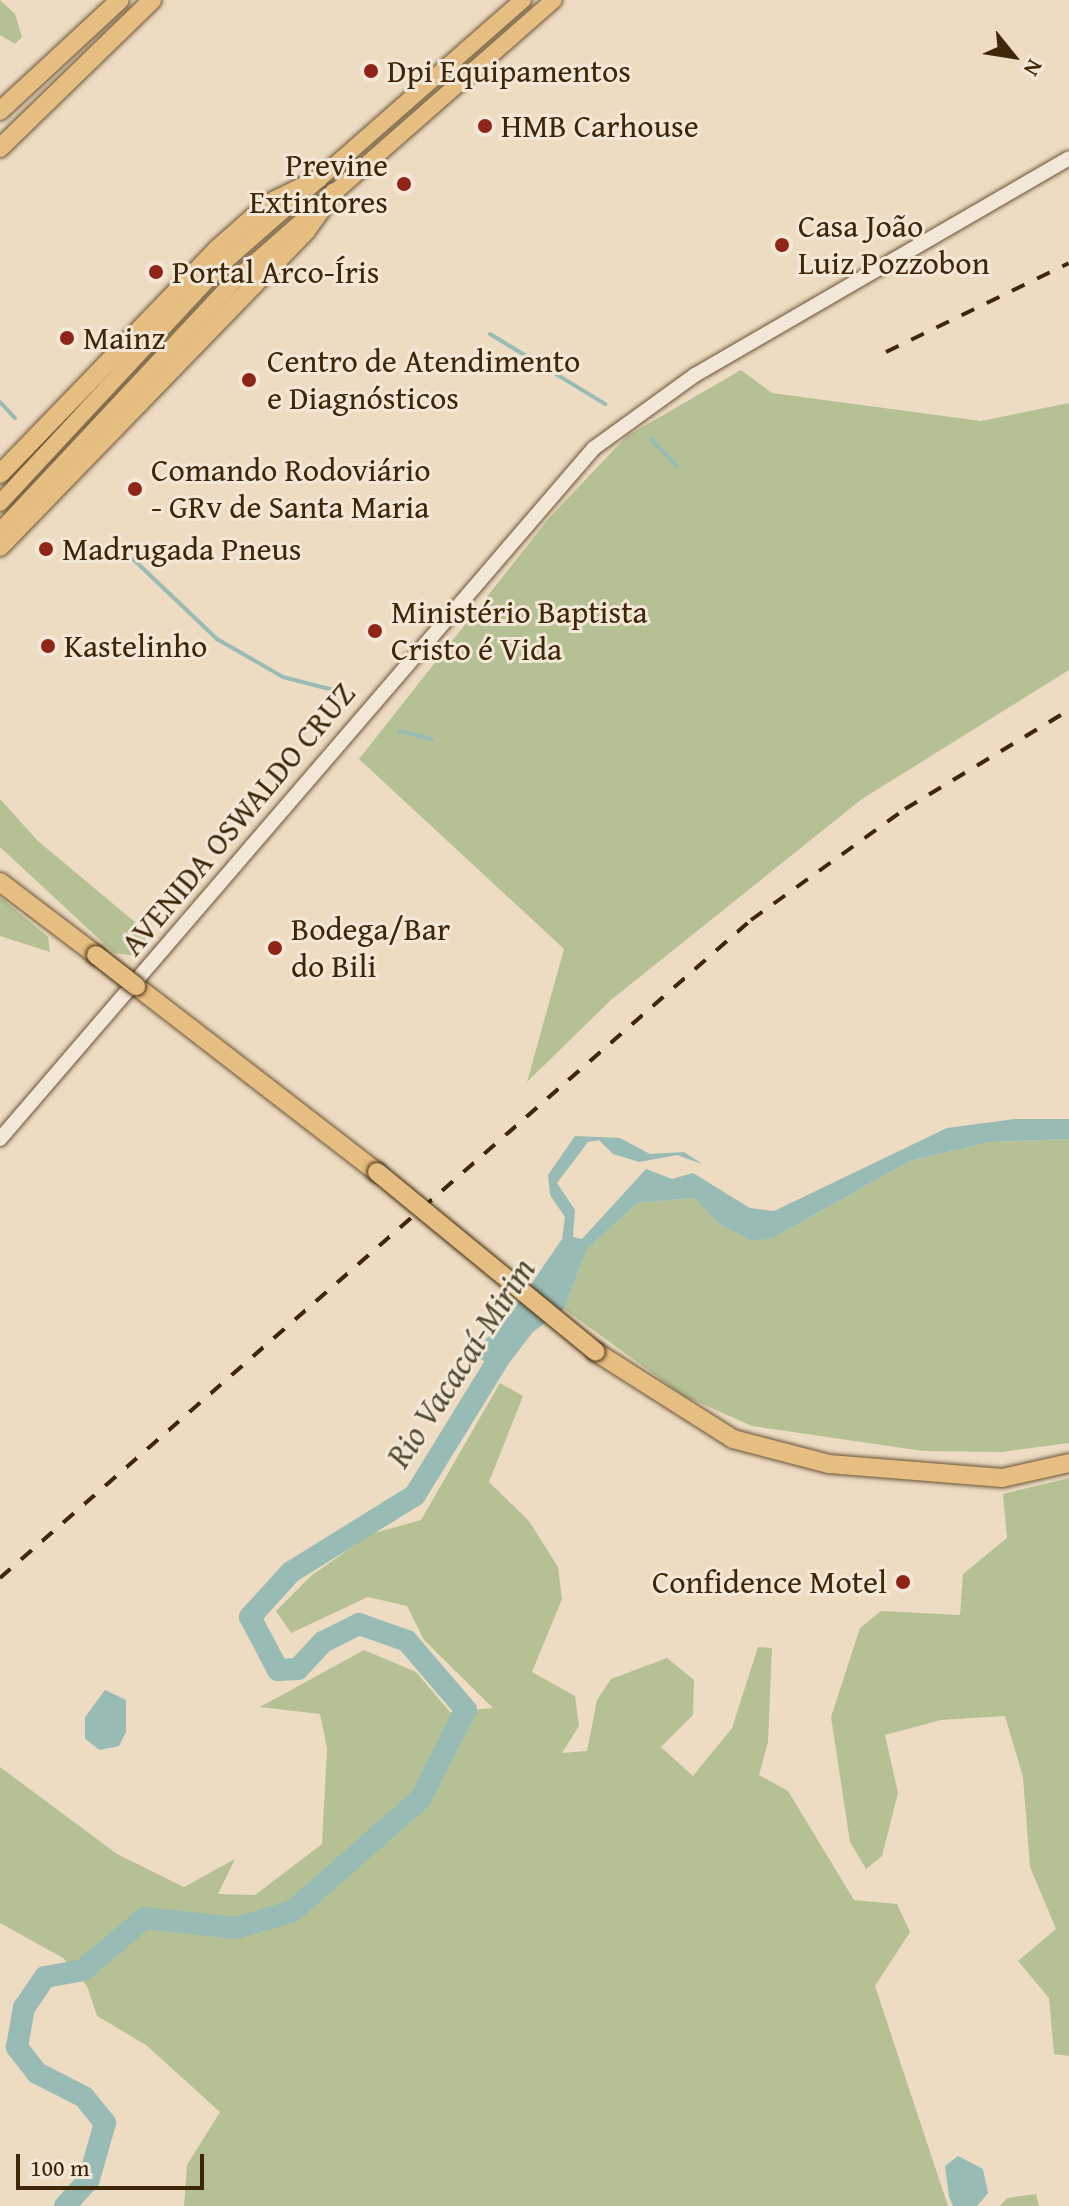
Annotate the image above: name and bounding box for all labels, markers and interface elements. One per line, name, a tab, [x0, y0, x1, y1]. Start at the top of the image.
north arrow	[973, 16, 1053, 96]
place label: Dpi Equipamentos	[387, 52, 631, 90]
text: N	[1016, 54, 1051, 82]
marker: Dpi Equipamentos	[362, 62, 380, 80]
place label: HMB Carhouse	[501, 107, 699, 145]
marker: HMB Carhouse	[476, 117, 494, 135]
place label: Previne Extintores	[249, 147, 388, 222]
marker: Previne Extintores	[395, 175, 413, 193]
place label: Casa João Luiz Pozzobon	[798, 208, 990, 283]
marker: Casa João Luiz Pozzobon	[773, 236, 791, 254]
place label: Portal Arco-Íris	[172, 253, 380, 291]
marker: Portal Arco-Íris	[147, 263, 165, 281]
place label: Mainz	[83, 319, 165, 357]
marker: Mainz	[58, 329, 76, 347]
place label: Centro de Atendimento e Diagnósticos	[267, 343, 580, 418]
marker: Centro de Atendimento e Diagnósticos	[238, 369, 260, 391]
place label: Comando Rodoviário - GRv de Santa Maria	[151, 452, 430, 527]
marker: Comando Rodoviário - GRv de Santa Maria	[126, 480, 144, 498]
place label: Madrugada Pneus	[62, 530, 301, 568]
marker: Madrugada Pneus	[37, 540, 55, 558]
place label: Ministério Baptista Cristo é Vida	[391, 594, 648, 669]
marker: Ministério Baptista Cristo é Vida	[366, 622, 384, 640]
place label: Kastelinho	[64, 627, 207, 665]
marker: Kastelinho	[39, 637, 57, 655]
street label: AVENIDA OSWALDO CRUZ	[113, 675, 363, 963]
place label: Bodega/Bar do Bili	[291, 911, 450, 986]
marker: Bodega/Bar do Bili	[266, 939, 284, 957]
water label: Rio Vacacaí-Mirim	[377, 1250, 543, 1474]
place label: Confidence Motel	[652, 1563, 887, 1601]
marker: Confidence Motel	[894, 1573, 912, 1591]
scale bar	[20, 2138, 208, 2188]
text: 100 m	[30, 2150, 90, 2185]

